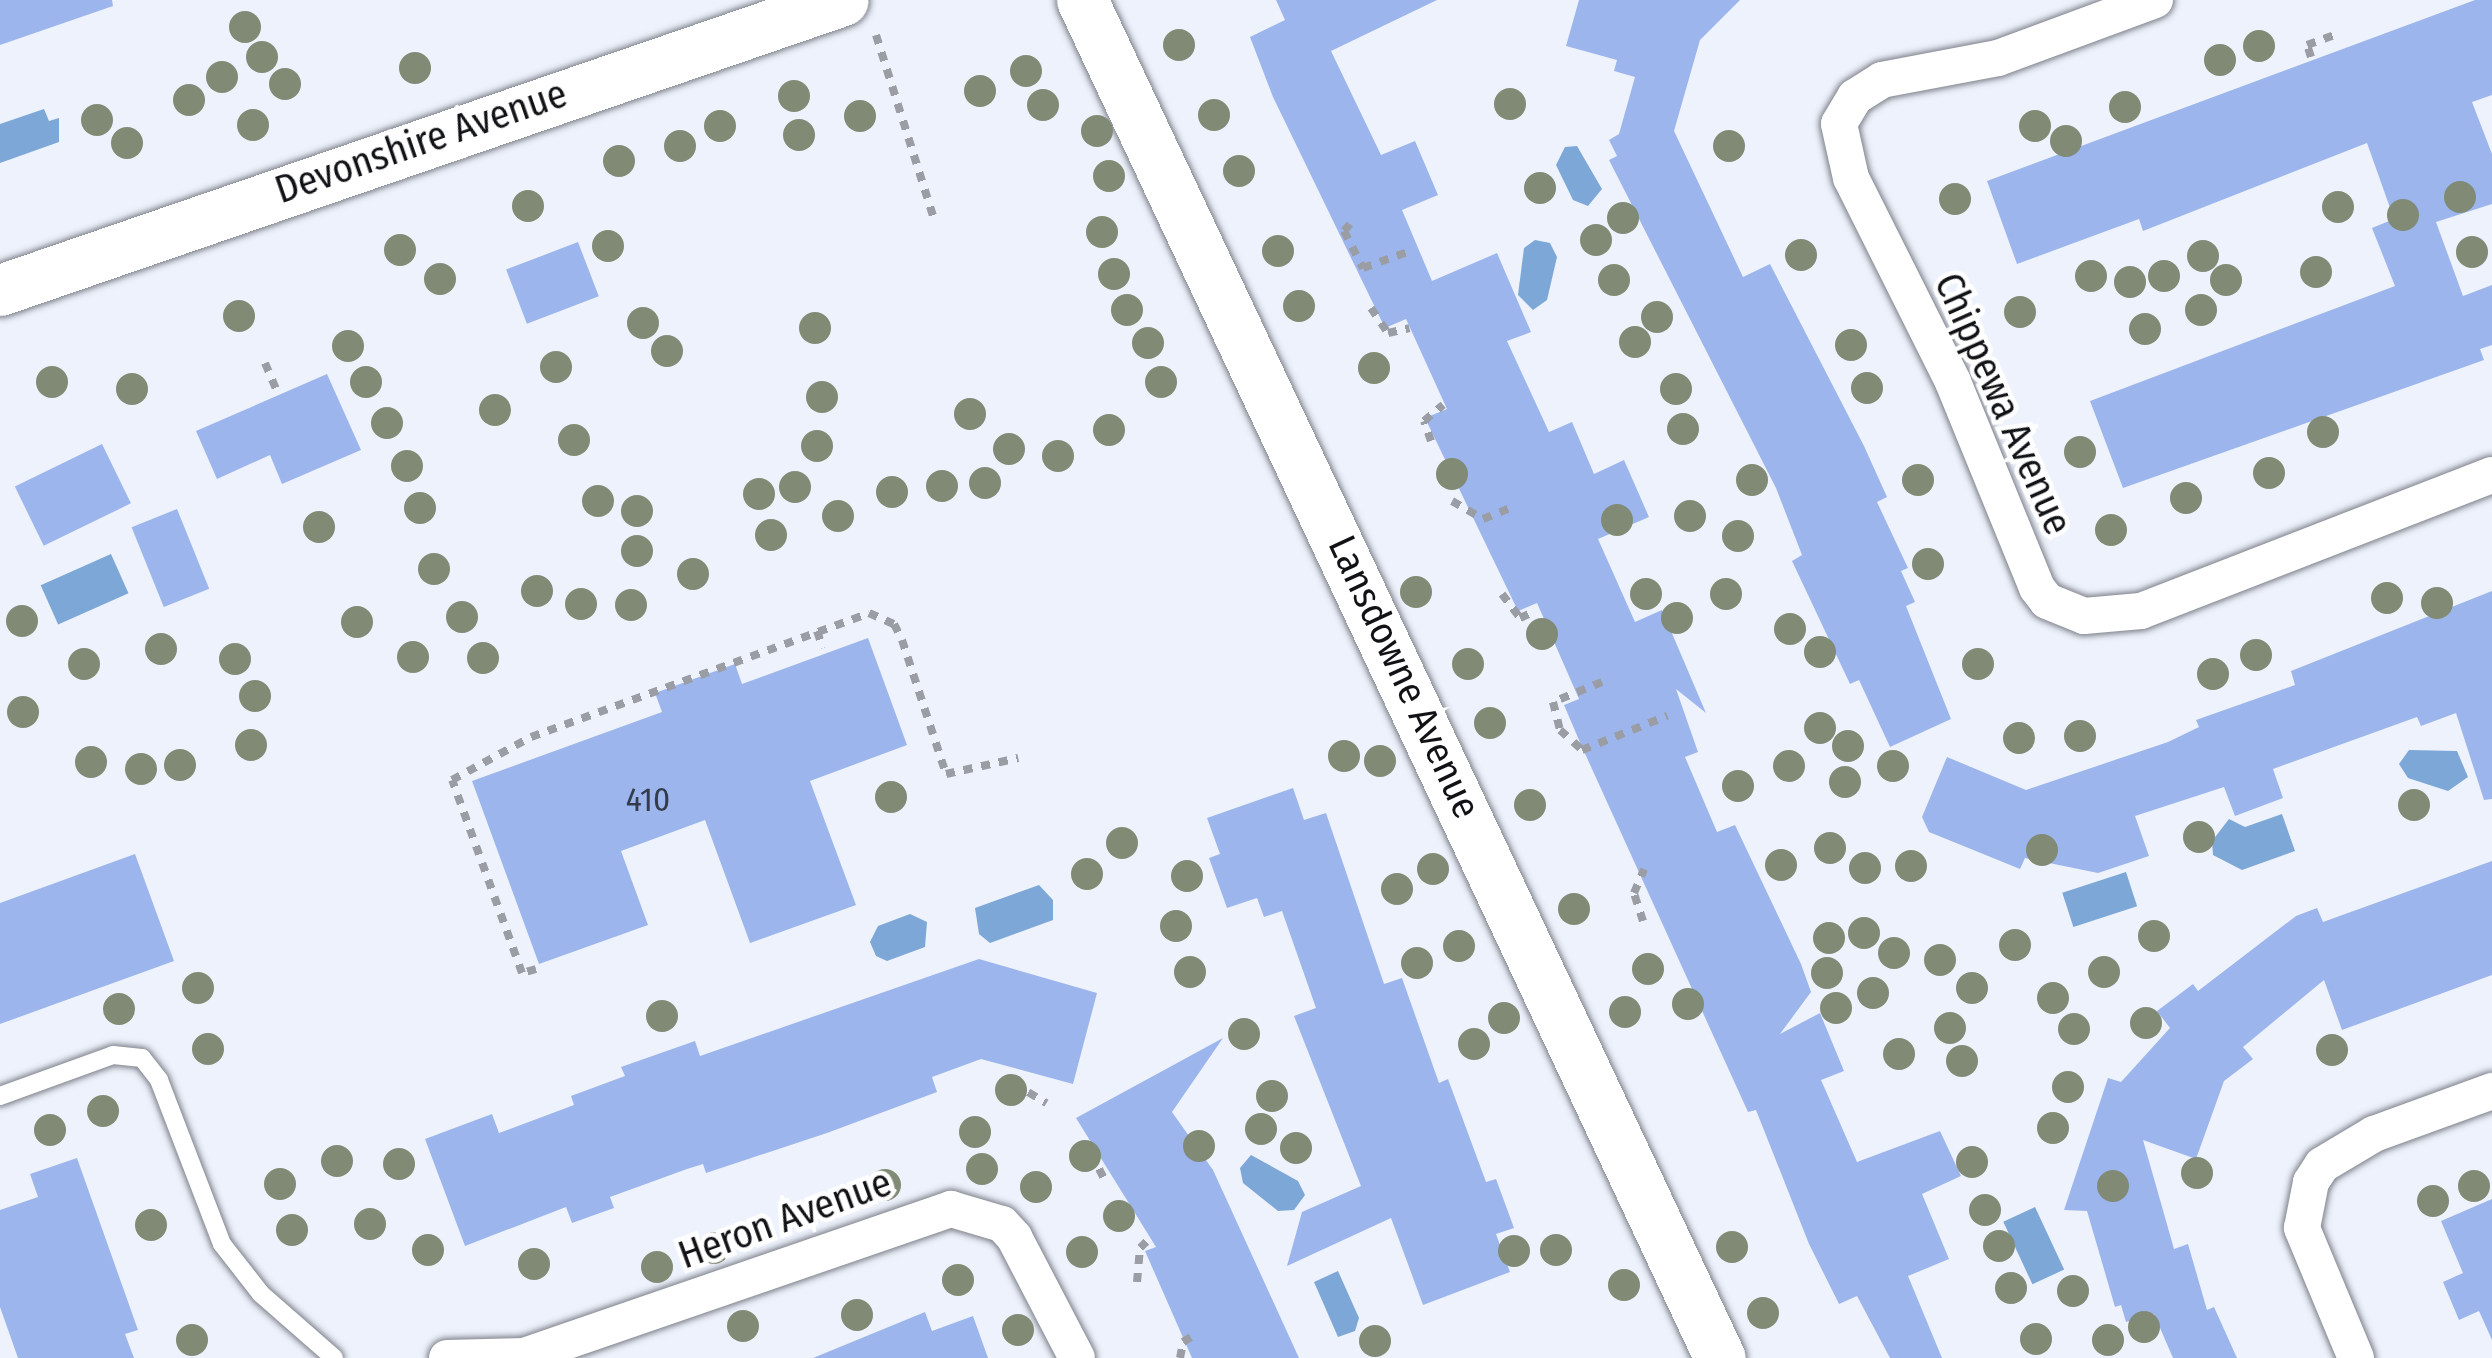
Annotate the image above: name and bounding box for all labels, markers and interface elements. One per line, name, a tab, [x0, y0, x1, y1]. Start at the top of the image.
street label: Devonshire Avenue	[269, 70, 573, 214]
street label: Chippewa Avenue	[1924, 266, 2082, 542]
street label: Lansdowne Avenue	[1318, 528, 1490, 826]
house number: 410	[626, 781, 670, 821]
street label: Heron Avenue	[672, 1159, 898, 1279]

